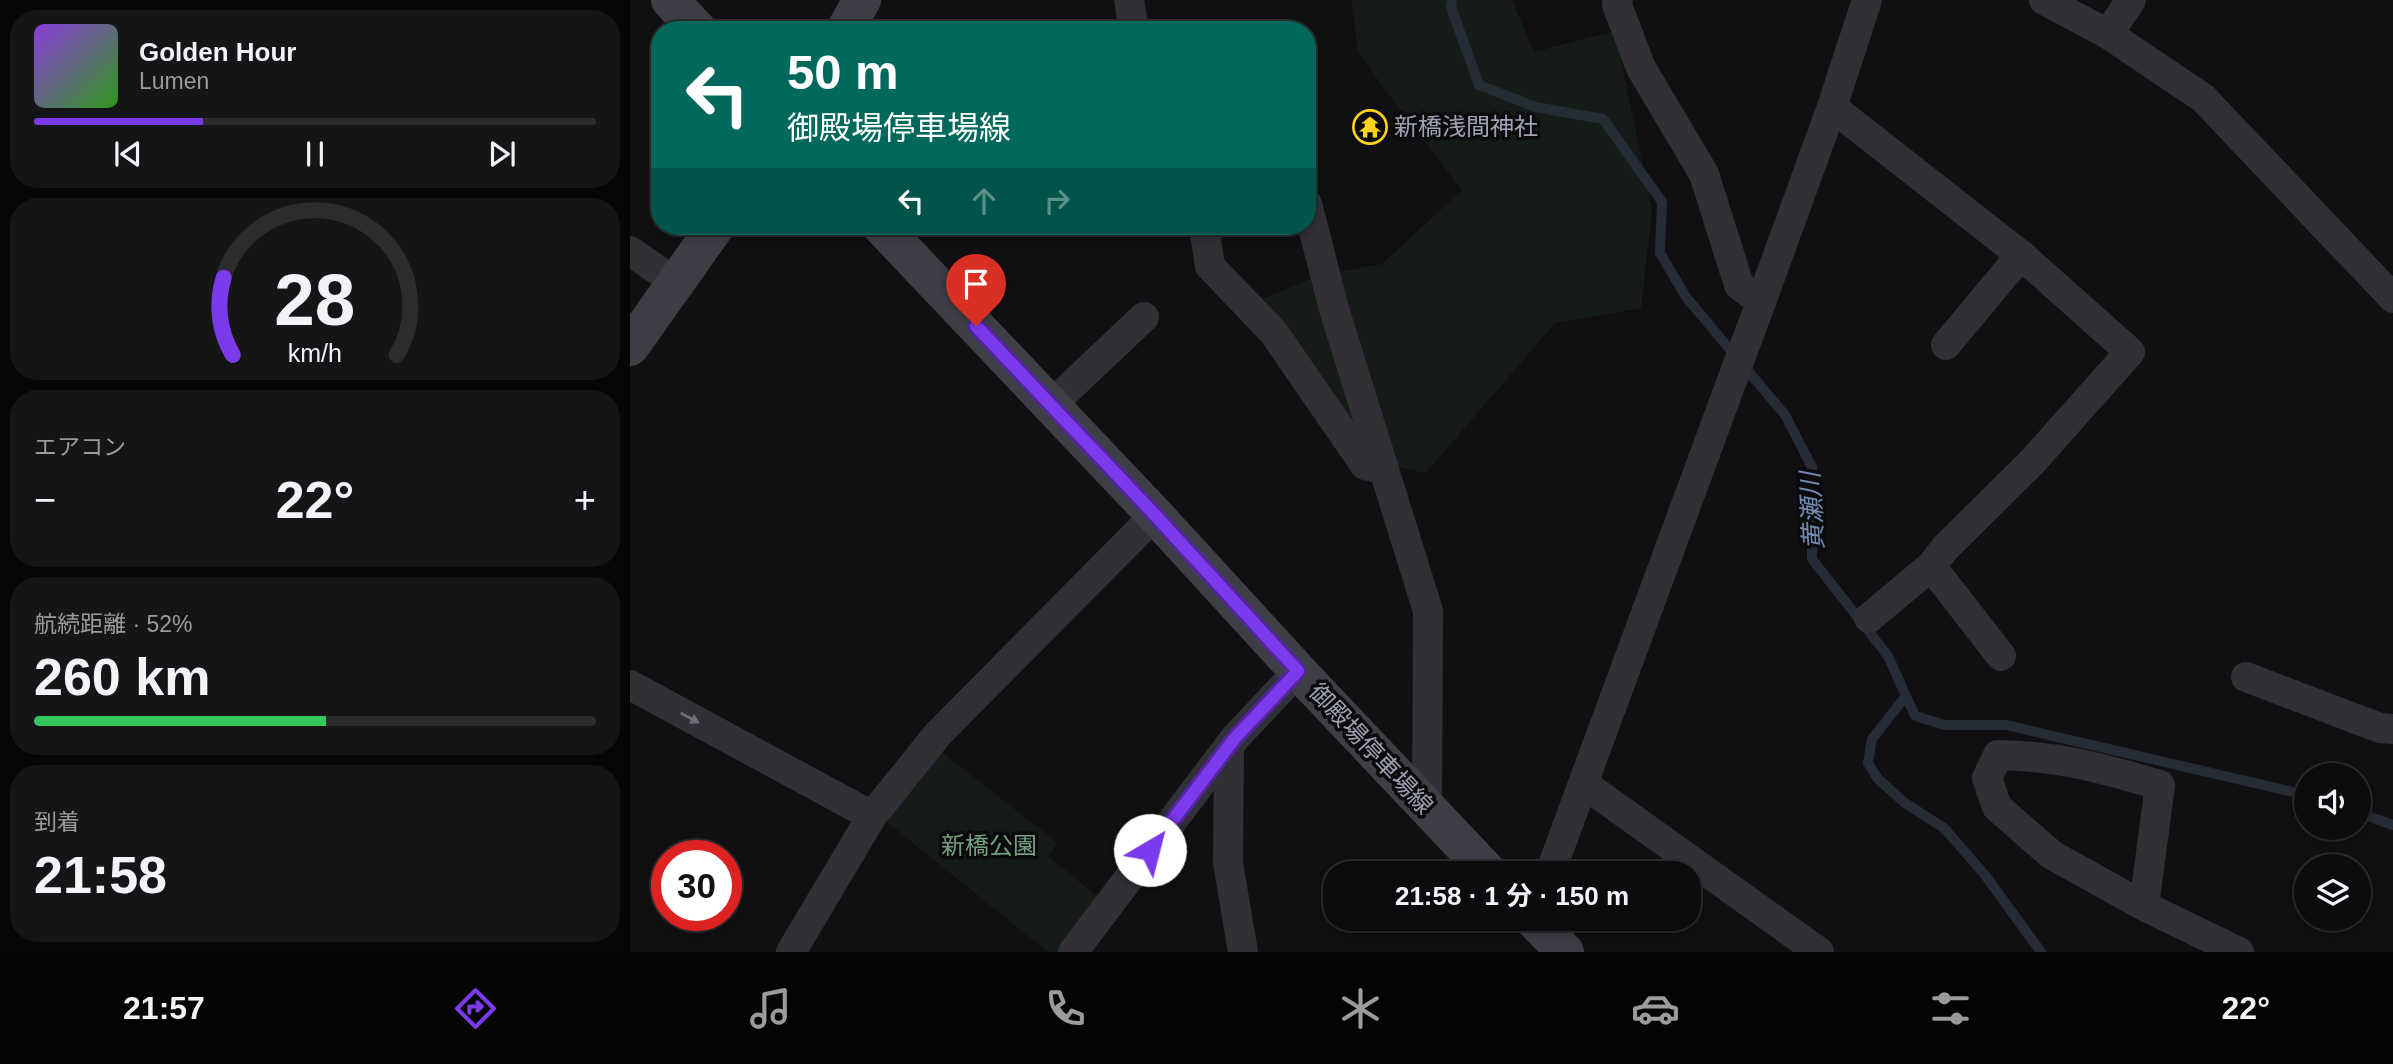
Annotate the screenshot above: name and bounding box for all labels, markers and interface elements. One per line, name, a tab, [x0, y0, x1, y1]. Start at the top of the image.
text: Golden Hour	[139, 37, 296, 67]
text: 50 m	[787, 45, 899, 99]
icon: left	[672, 49, 763, 140]
text: Lumen	[139, 68, 209, 94]
temple icon: 新橋浅間神社	[1351, 108, 1389, 146]
text: 御殿場停車場線	[787, 110, 1011, 146]
place label: 新橋浅間神社	[1394, 113, 1538, 140]
icon: previous	[109, 135, 147, 173]
icon: pause	[296, 135, 334, 173]
icon: next	[483, 135, 521, 173]
icon: left	[892, 182, 930, 220]
icon: ahead	[965, 182, 1003, 220]
icon: right	[1038, 182, 1076, 220]
pin	[946, 254, 1006, 326]
text: 28	[275, 259, 355, 340]
icon: arrive	[957, 265, 995, 303]
text: km/h	[288, 338, 342, 366]
text: エアコン	[34, 434, 126, 460]
water label: 黄瀬川	[1795, 468, 1829, 551]
text: 22°	[276, 471, 354, 529]
text: −	[34, 479, 56, 521]
text: +	[574, 479, 596, 521]
text: 航続距離 · 52%	[34, 611, 192, 637]
text: 260 km	[34, 648, 210, 706]
street label: 御殿場停車場線	[1304, 678, 1439, 819]
one-way arrow	[680, 712, 700, 723]
map controls	[2294, 763, 2371, 931]
button: sound	[2294, 763, 2371, 840]
text: 到着	[34, 809, 80, 835]
position arrow	[1113, 813, 1187, 887]
park label: 新橋公園	[941, 832, 1037, 859]
speed limit sign: 30	[651, 840, 742, 931]
text: 21:58	[34, 846, 167, 904]
button: layers	[2294, 854, 2371, 931]
text: 21:58 · 1 分 · 150 m	[1395, 881, 1629, 911]
icon: directions	[451, 984, 500, 1033]
icon: music	[746, 984, 795, 1033]
icon: phone	[1041, 984, 1090, 1033]
icon: climate	[1336, 984, 1385, 1033]
icon: car	[1631, 984, 1680, 1033]
icon: filters	[1926, 984, 1975, 1033]
text: 21:57	[123, 990, 205, 1026]
text: 22°	[2222, 990, 2270, 1026]

